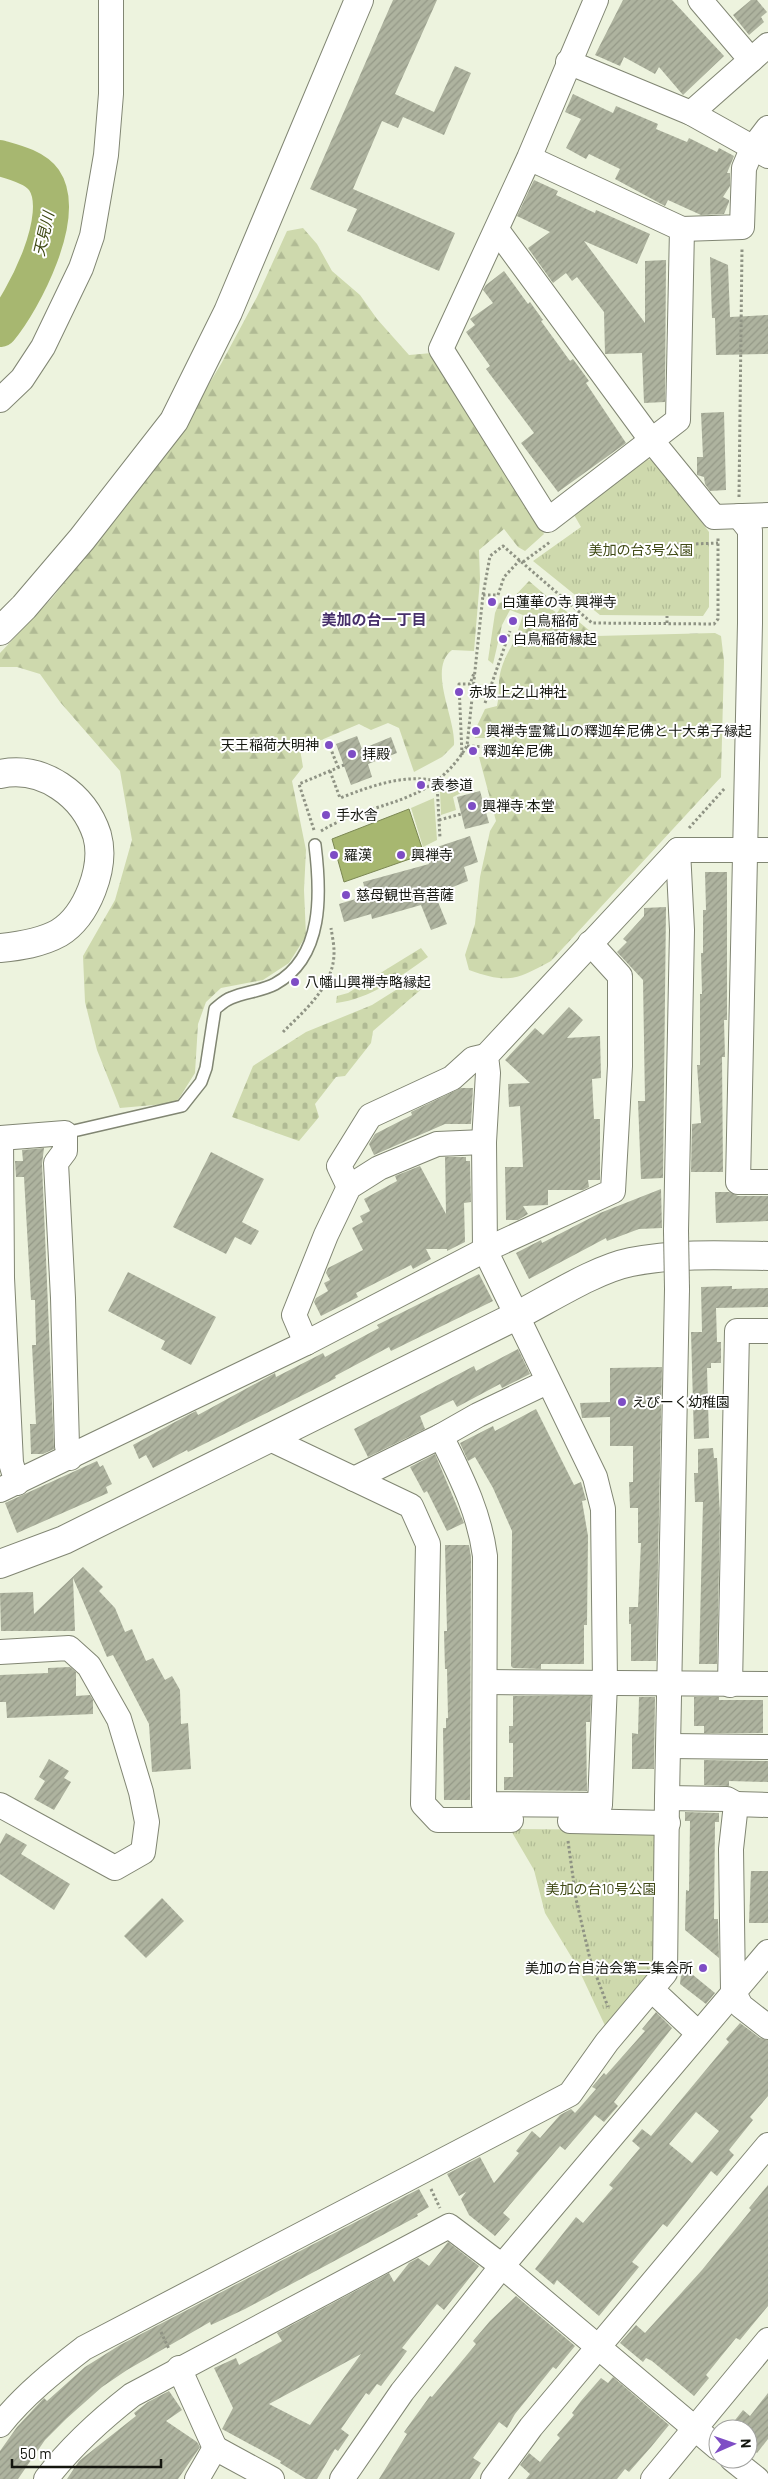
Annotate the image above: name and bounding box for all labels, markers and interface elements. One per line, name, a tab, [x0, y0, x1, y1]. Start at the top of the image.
water label: 天見川	[29, 208, 57, 258]
park label: 美加の台3号公園	[588, 541, 694, 558]
place label: 白蓮華の寺 興禅寺	[502, 593, 617, 610]
marker: 白蓮華の寺 興禅寺	[486, 596, 498, 608]
district label: 美加の台一丁目	[321, 610, 427, 628]
place label: 白鳥稲荷	[523, 612, 579, 629]
marker: 白鳥稲荷	[507, 615, 519, 627]
place label: 白鳥稲荷縁起	[513, 630, 597, 647]
marker: 白鳥稲荷縁起	[497, 633, 509, 645]
place label: 赤坂上之山神社	[469, 683, 567, 700]
marker: 赤坂上之山神社	[453, 686, 465, 698]
place label: 興禅寺霊鷲山の釋迦牟尼佛と十大弟子縁起	[486, 722, 752, 739]
marker: 興禅寺霊鷲山の釋迦牟尼佛と十大弟子縁起	[470, 725, 482, 737]
place label: 天王稲荷大明神	[221, 736, 319, 753]
marker: 天王稲荷大明神	[323, 739, 335, 751]
place label: 釋迦牟尼佛	[483, 742, 553, 759]
place label: 拝殿	[362, 745, 390, 762]
marker: 釋迦牟尼佛	[467, 745, 479, 757]
marker: 拝殿	[346, 748, 358, 760]
place label: 表参道	[431, 776, 473, 793]
marker: 表参道	[415, 779, 427, 791]
place label: 興禅寺 本堂	[482, 797, 555, 814]
marker: 興禅寺 本堂	[466, 800, 478, 812]
place label: 手水舎	[336, 806, 378, 823]
marker: 手水舎	[320, 809, 332, 821]
place label: 羅漢	[344, 846, 372, 863]
place label: 興禅寺	[411, 846, 453, 863]
marker: 羅漢	[328, 849, 340, 861]
marker: 興禅寺	[395, 849, 407, 861]
place label: 慈母観世音菩薩	[356, 886, 454, 903]
marker: 慈母観世音菩薩	[340, 889, 352, 901]
place label: 八幡山興禅寺略縁起	[305, 973, 431, 990]
marker: 八幡山興禅寺略縁起	[289, 976, 301, 988]
place label: えぴーく幼稚園	[632, 1393, 730, 1410]
marker: えぴーく幼稚園	[616, 1396, 628, 1408]
park label: 美加の台10号公園	[546, 1880, 656, 1897]
place label: 美加の台自治会第二集会所	[525, 1959, 693, 1976]
marker: 美加の台自治会第二集会所	[697, 1962, 709, 1974]
north arrow	[708, 2419, 758, 2469]
scale bar	[12, 2436, 161, 2468]
text: N	[738, 2439, 755, 2448]
text: 50 m	[20, 2444, 52, 2462]

